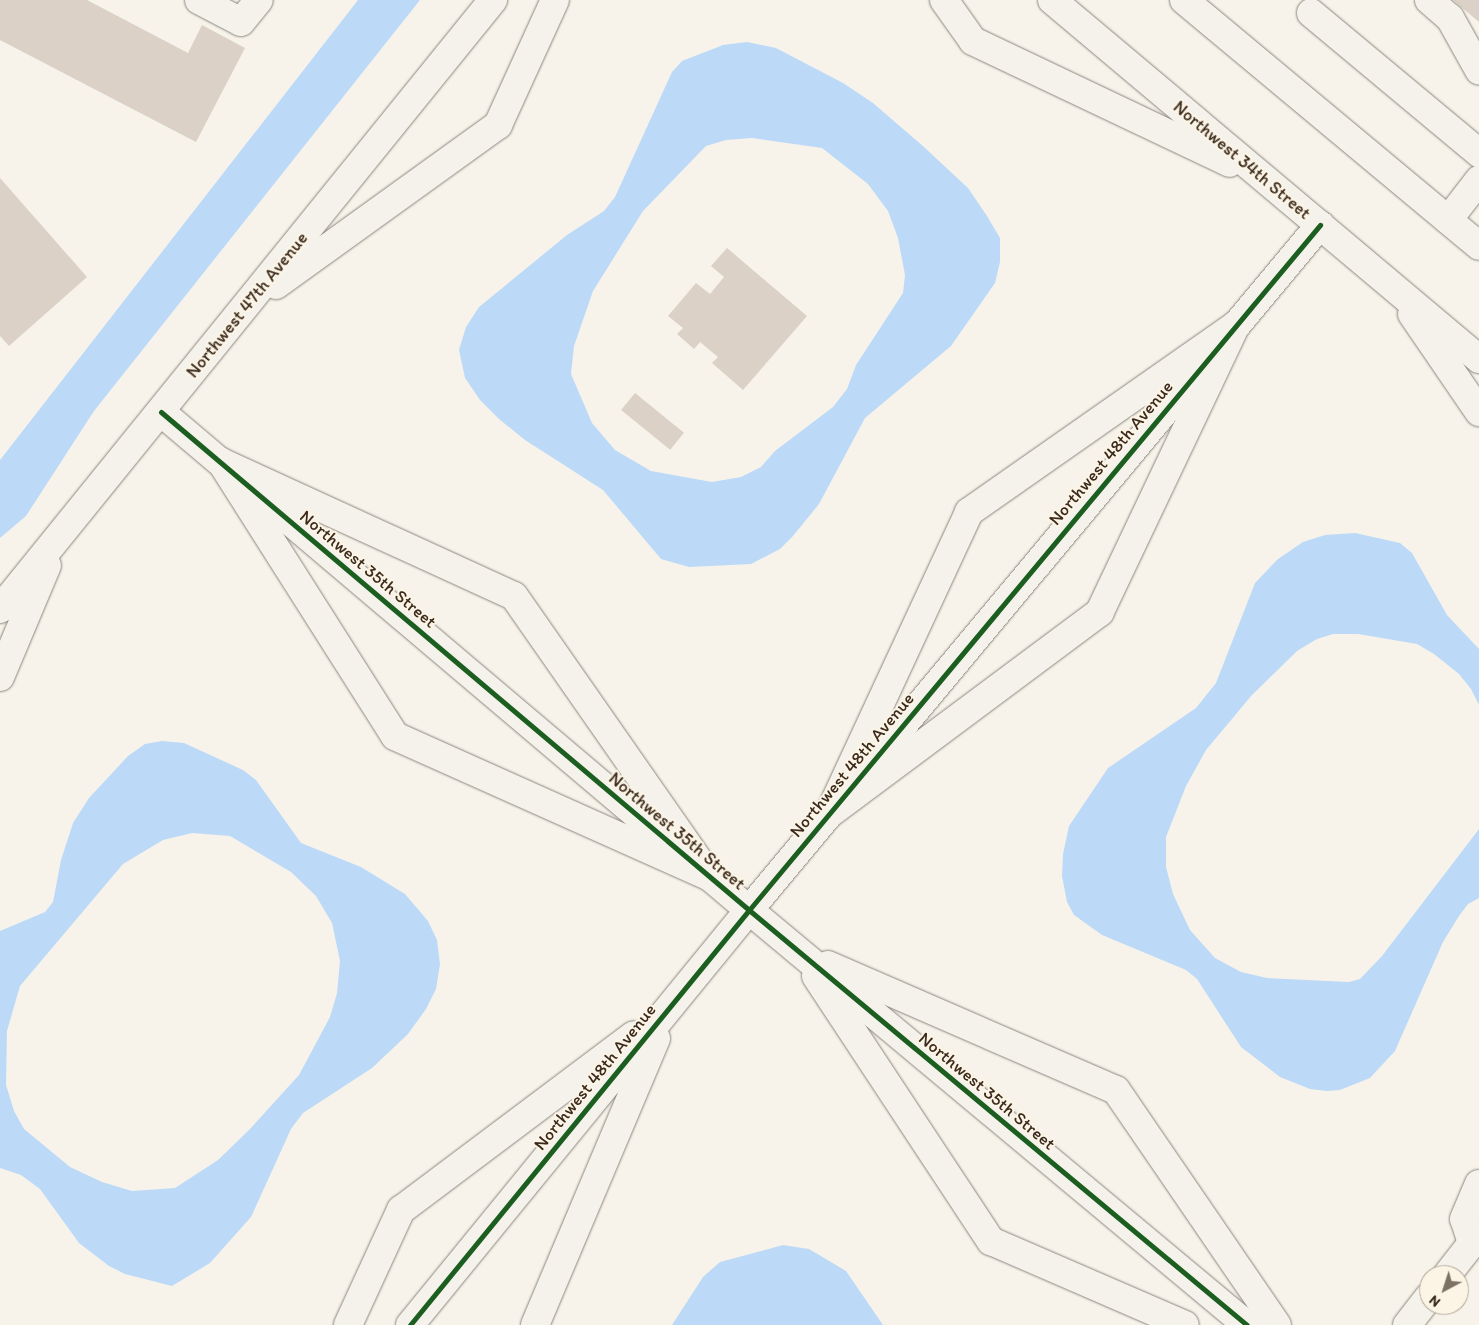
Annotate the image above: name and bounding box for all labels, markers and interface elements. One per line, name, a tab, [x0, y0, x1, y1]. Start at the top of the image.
street label: Northwest 34th Street	[1169, 96, 1315, 224]
street label: Northwest 47th Avenue	[182, 228, 312, 382]
street label: Northwest 48th Avenue	[1044, 377, 1178, 529]
street label: Northwest 35th Street	[295, 506, 441, 632]
street label: Northwest 48th Avenue	[785, 689, 919, 841]
street label: Northwest 35th Street	[604, 768, 750, 894]
street label: Northwest 48th Avenue	[530, 1000, 660, 1154]
street label: Northwest 35th Street	[914, 1028, 1060, 1154]
north arrow	[1419, 1265, 1469, 1315]
text: N	[1426, 1292, 1444, 1311]

